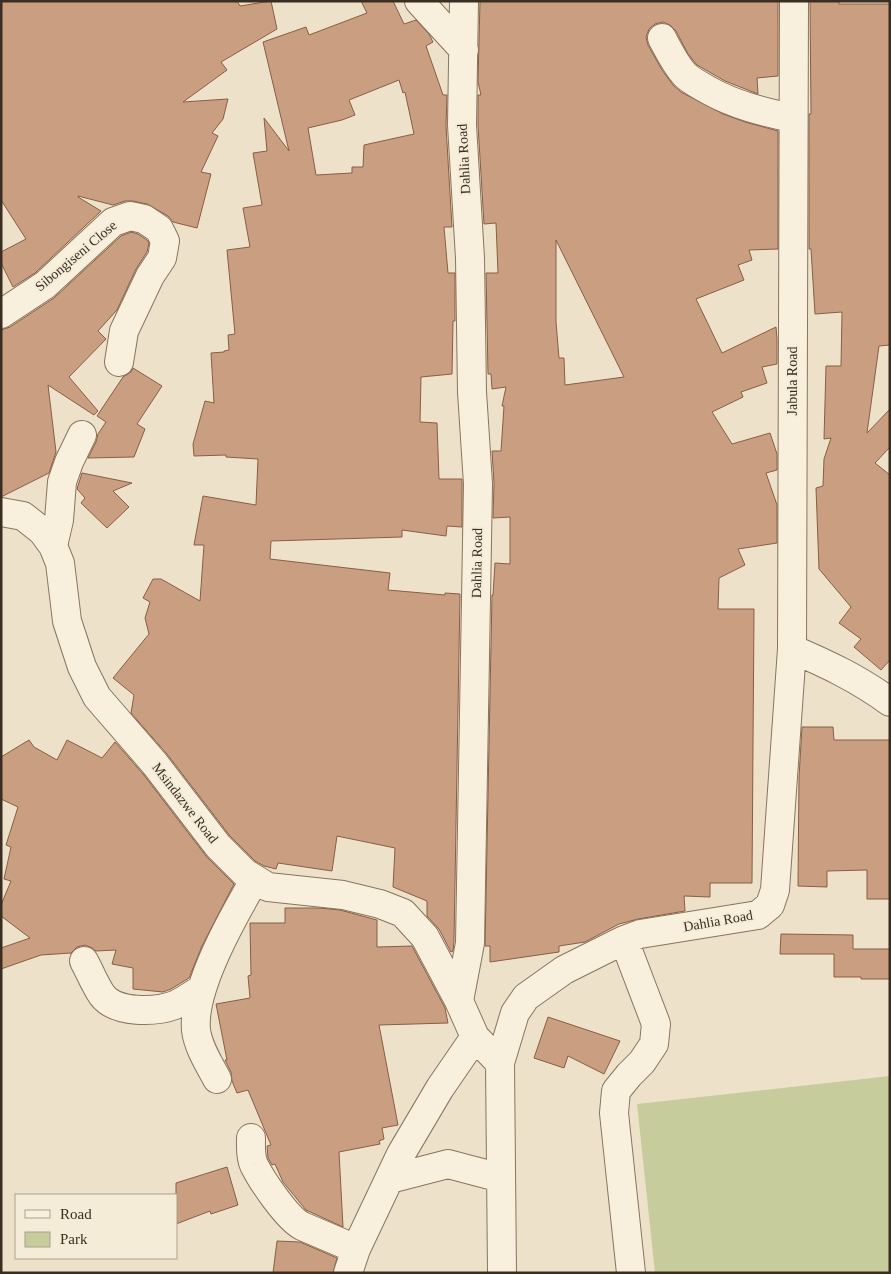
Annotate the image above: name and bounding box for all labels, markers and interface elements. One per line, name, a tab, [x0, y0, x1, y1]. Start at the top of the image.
street label: Dahlia Road	[455, 123, 473, 195]
street label: Sibongiseni Close	[32, 218, 120, 294]
street label: Jabula Road	[785, 347, 800, 415]
street label: Dahlia Road	[469, 528, 485, 598]
street label: Msindazwe Road	[149, 760, 221, 846]
street label: Dahlia Road	[682, 908, 754, 934]
legend	[15, 1194, 178, 1259]
text: Road	[60, 1206, 92, 1222]
text: Park	[60, 1231, 88, 1247]

